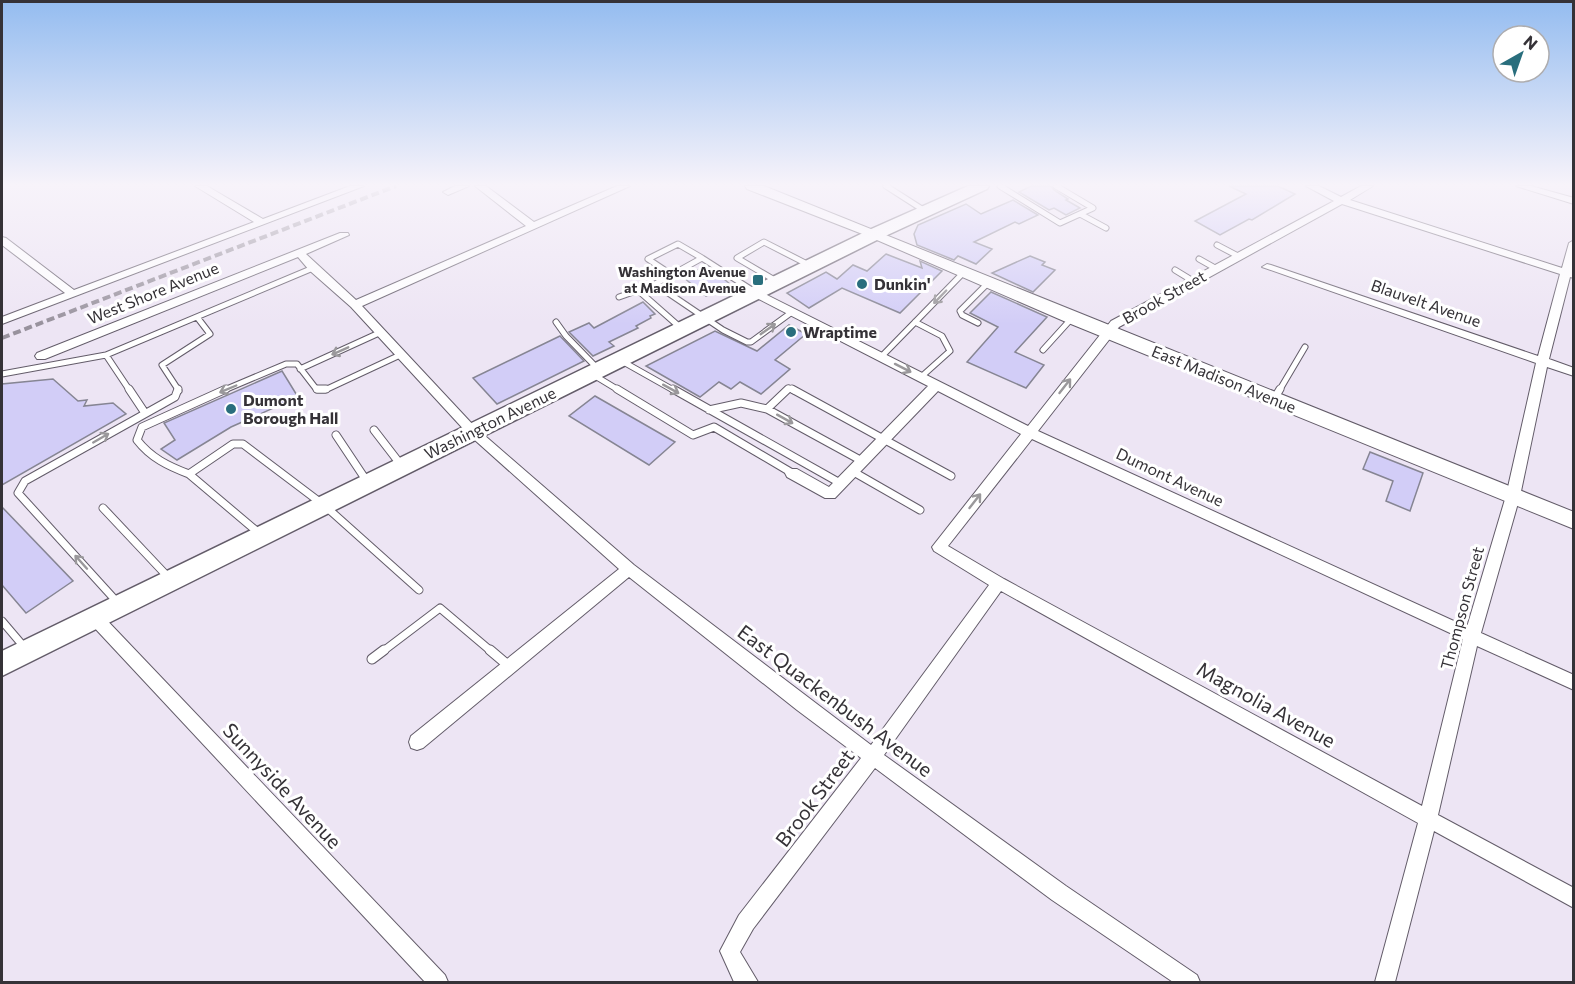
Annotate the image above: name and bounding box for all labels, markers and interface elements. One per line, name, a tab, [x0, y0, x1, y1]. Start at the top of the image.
north arrow	[1491, 24, 1551, 84]
text: N	[1520, 31, 1542, 53]
street label: West Shore Avenue	[85, 258, 221, 327]
place label: Washington Avenue at Madison Avenue	[618, 263, 746, 296]
street label: Brook Street	[1119, 266, 1209, 327]
marker: Washington Avenue at Madison Avenue	[751, 273, 765, 287]
place label: Dunkin'	[874, 274, 931, 293]
street label: Blauvelt Avenue	[1369, 275, 1484, 330]
marker: Dunkin'	[855, 277, 869, 291]
one-way arrow	[933, 289, 947, 304]
place label: Wraptime	[803, 322, 877, 341]
one-way arrow	[759, 323, 775, 335]
marker: Wraptime	[784, 325, 798, 339]
street label: East Madison Avenue	[1149, 341, 1299, 416]
one-way arrow	[331, 345, 349, 357]
one-way arrow	[893, 363, 911, 374]
one-way arrow	[1059, 378, 1072, 394]
street label: Washington Avenue	[421, 382, 559, 463]
one-way arrow	[662, 383, 679, 395]
one-way arrow	[219, 384, 237, 395]
place label: Dumont Borough Hall	[243, 390, 338, 427]
marker: Dumont Borough Hall	[224, 402, 238, 416]
one-way arrow	[776, 413, 793, 425]
one-way arrow	[92, 431, 109, 443]
street label: Dumont Avenue	[1113, 443, 1227, 510]
one-way arrow	[968, 493, 981, 509]
street label: Thompson Street	[1436, 544, 1487, 671]
one-way arrow	[74, 555, 88, 570]
street label: East Quackenbush Avenue	[733, 619, 938, 781]
street label: Magnolia Avenue	[1193, 656, 1340, 752]
street label: Sunnyside Avenue	[218, 718, 347, 853]
street label: Brook Street	[770, 744, 859, 851]

